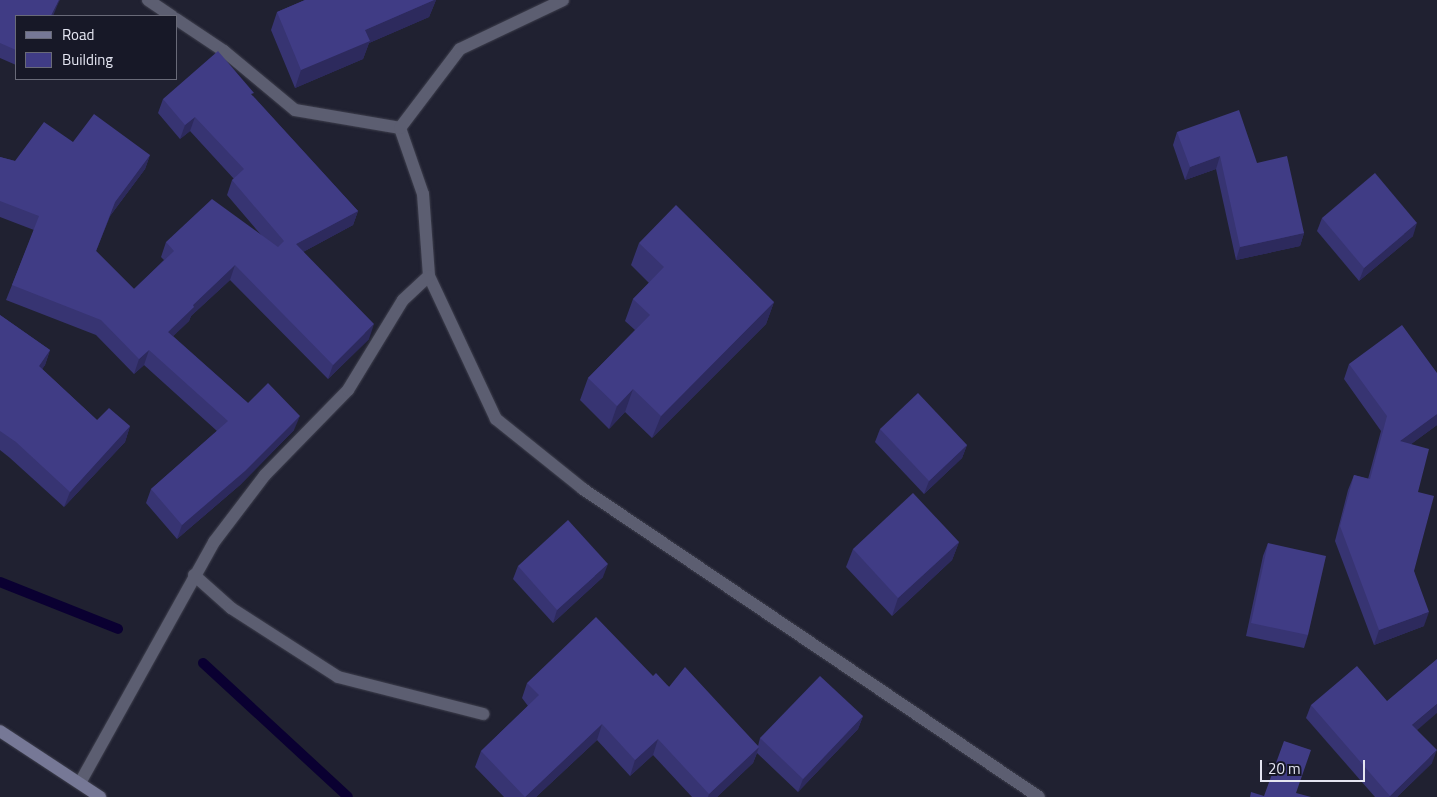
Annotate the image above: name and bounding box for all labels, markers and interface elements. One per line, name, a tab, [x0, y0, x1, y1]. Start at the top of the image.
legend	[15, 15, 178, 80]
text: Road	[62, 23, 94, 46]
text: Building	[62, 48, 113, 71]
scale bar	[1262, 750, 1367, 782]
text: 20 m	[1268, 757, 1301, 780]

